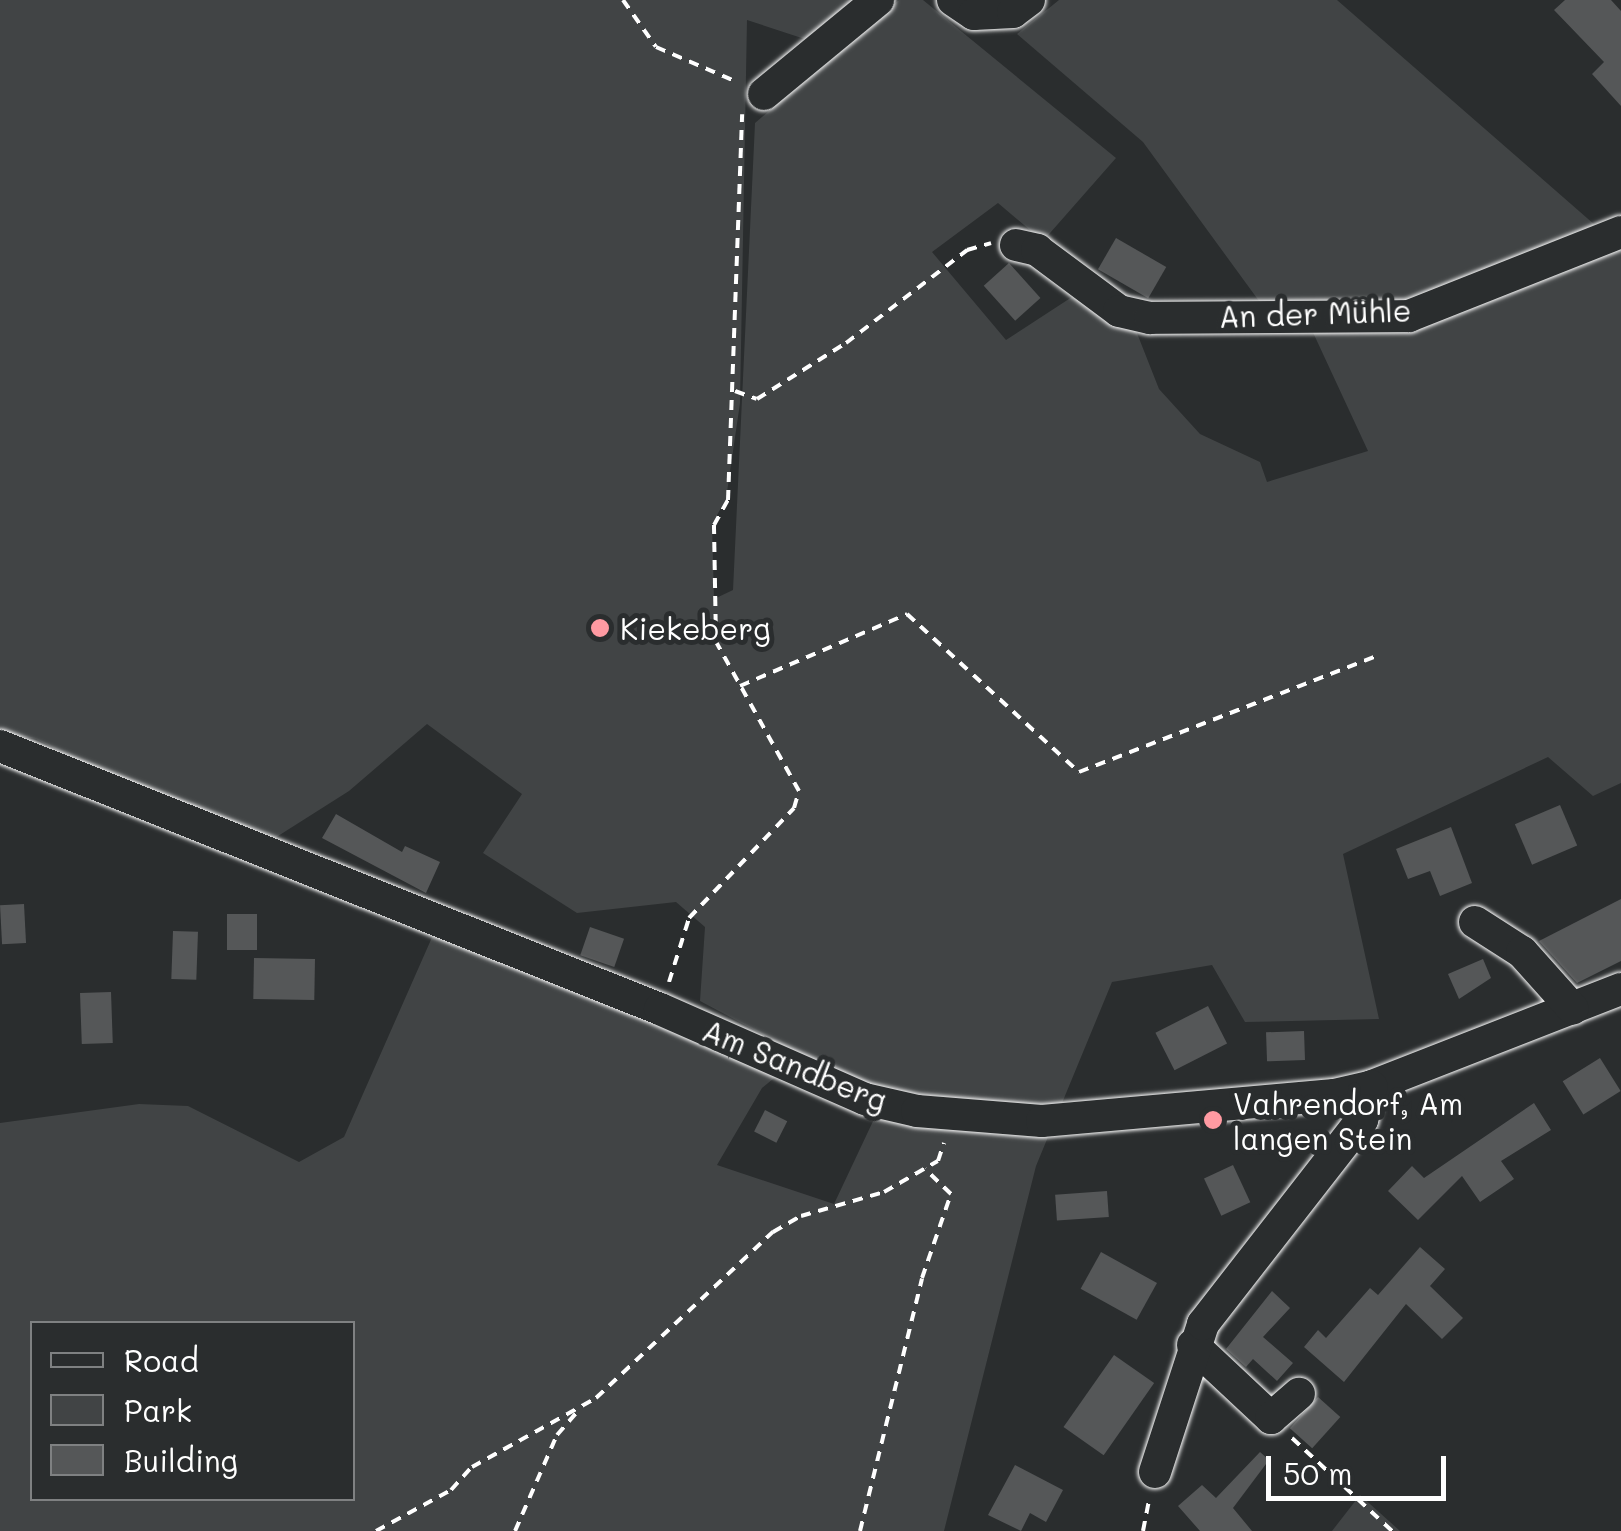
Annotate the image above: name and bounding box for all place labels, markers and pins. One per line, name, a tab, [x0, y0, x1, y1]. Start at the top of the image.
place label: Kiekeberg	[620, 610, 771, 646]
marker: Kiekeberg	[589, 617, 611, 639]
place label: Vahrendorf, Am langen Stein	[1233, 1085, 1463, 1156]
marker: Vahrendorf, Am langen Stein	[1202, 1109, 1224, 1131]

